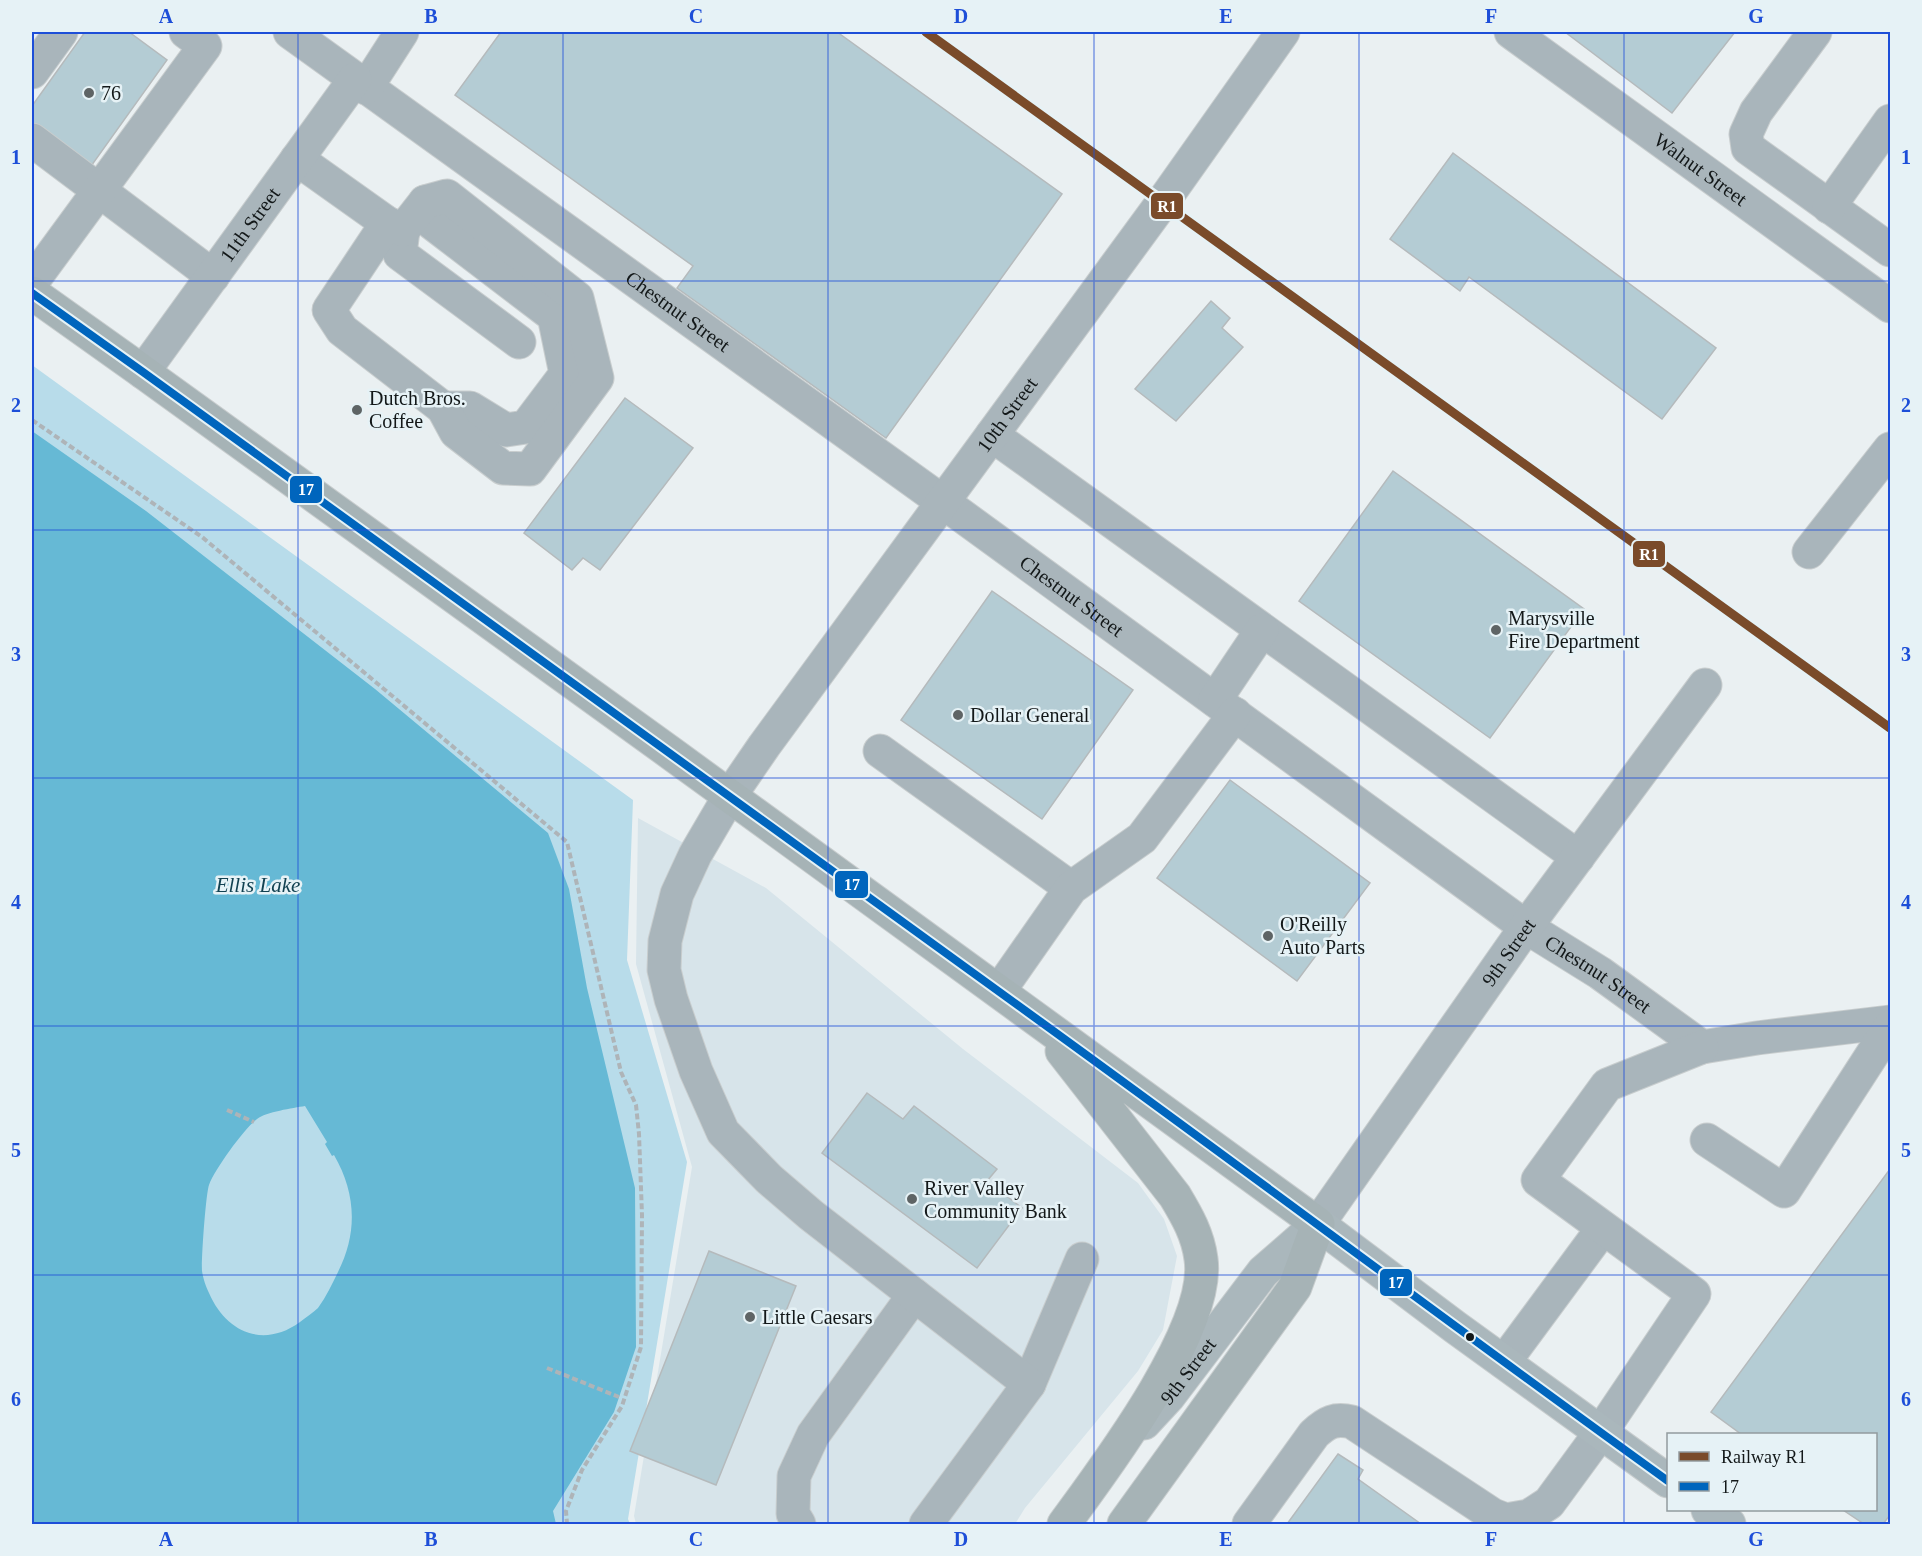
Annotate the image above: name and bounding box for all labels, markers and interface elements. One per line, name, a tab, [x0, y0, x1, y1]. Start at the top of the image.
text: A	[159, 5, 174, 27]
text: B	[424, 5, 438, 27]
text: C	[689, 5, 703, 27]
text: D	[954, 5, 968, 27]
text: E	[1219, 5, 1233, 27]
text: F	[1485, 5, 1497, 27]
text: G	[1748, 5, 1764, 27]
place label: 76	[101, 82, 121, 104]
marker: 76	[82, 86, 96, 100]
street label: Walnut Street	[1650, 128, 1752, 210]
text: 1	[11, 146, 21, 168]
text: 1	[1901, 146, 1911, 168]
street label: 11th Street	[215, 183, 284, 266]
line badge: R1	[1150, 192, 1184, 220]
text: R1	[1157, 198, 1177, 215]
street label: Chestnut Street	[622, 266, 735, 356]
street label: 10th Street	[972, 372, 1042, 456]
place label: Dutch Bros. Coffee	[369, 387, 466, 432]
text: 2	[11, 394, 21, 416]
text: 2	[1901, 394, 1911, 416]
marker: Dutch Bros. Coffee	[350, 403, 364, 417]
line badge: 17	[289, 475, 323, 504]
text: 17	[298, 481, 314, 498]
line badge: R1	[1632, 540, 1666, 568]
text: R1	[1639, 546, 1659, 563]
street label: Chestnut Street	[1016, 551, 1128, 641]
place label: Marysville Fire Department	[1508, 607, 1640, 653]
marker: Marysville Fire Department	[1489, 623, 1503, 637]
text: 3	[11, 643, 21, 665]
text: 3	[1901, 643, 1911, 665]
place label: Dollar General	[970, 704, 1090, 726]
marker: Dollar General	[951, 708, 965, 722]
line badge: 17	[834, 870, 869, 899]
water label: Ellis Lake	[215, 873, 300, 897]
text: 17	[844, 876, 860, 893]
text: 4	[11, 891, 21, 913]
text: 4	[1901, 891, 1911, 913]
place label: O'Reilly Auto Parts	[1280, 913, 1365, 958]
street label: 9th Street	[1477, 914, 1540, 990]
marker: O'Reilly Auto Parts	[1261, 929, 1275, 943]
street label: Chestnut Street	[1541, 931, 1656, 1018]
text: 5	[11, 1139, 21, 1161]
text: 5	[1901, 1139, 1911, 1161]
place label: River Valley Community Bank	[924, 1177, 1067, 1223]
marker: River Valley Community Bank	[905, 1192, 919, 1206]
line badge: 17	[1379, 1268, 1413, 1297]
text: 17	[1388, 1274, 1404, 1291]
place label: Little Caesars	[762, 1306, 873, 1328]
marker: Little Caesars	[743, 1310, 757, 1324]
unlabelled marker	[1464, 1331, 1476, 1343]
street label: 9th Street	[1156, 1333, 1220, 1409]
text: 6	[11, 1388, 21, 1410]
text: 6	[1901, 1388, 1911, 1410]
legend	[1667, 1433, 1877, 1511]
text: Railway R1	[1721, 1447, 1807, 1467]
text: 17	[1721, 1477, 1739, 1497]
text: A	[159, 1528, 174, 1550]
text: B	[424, 1528, 438, 1550]
text: C	[689, 1528, 703, 1550]
text: D	[954, 1528, 968, 1550]
text: E	[1219, 1528, 1233, 1550]
text: F	[1485, 1528, 1497, 1550]
text: G	[1748, 1528, 1764, 1550]

